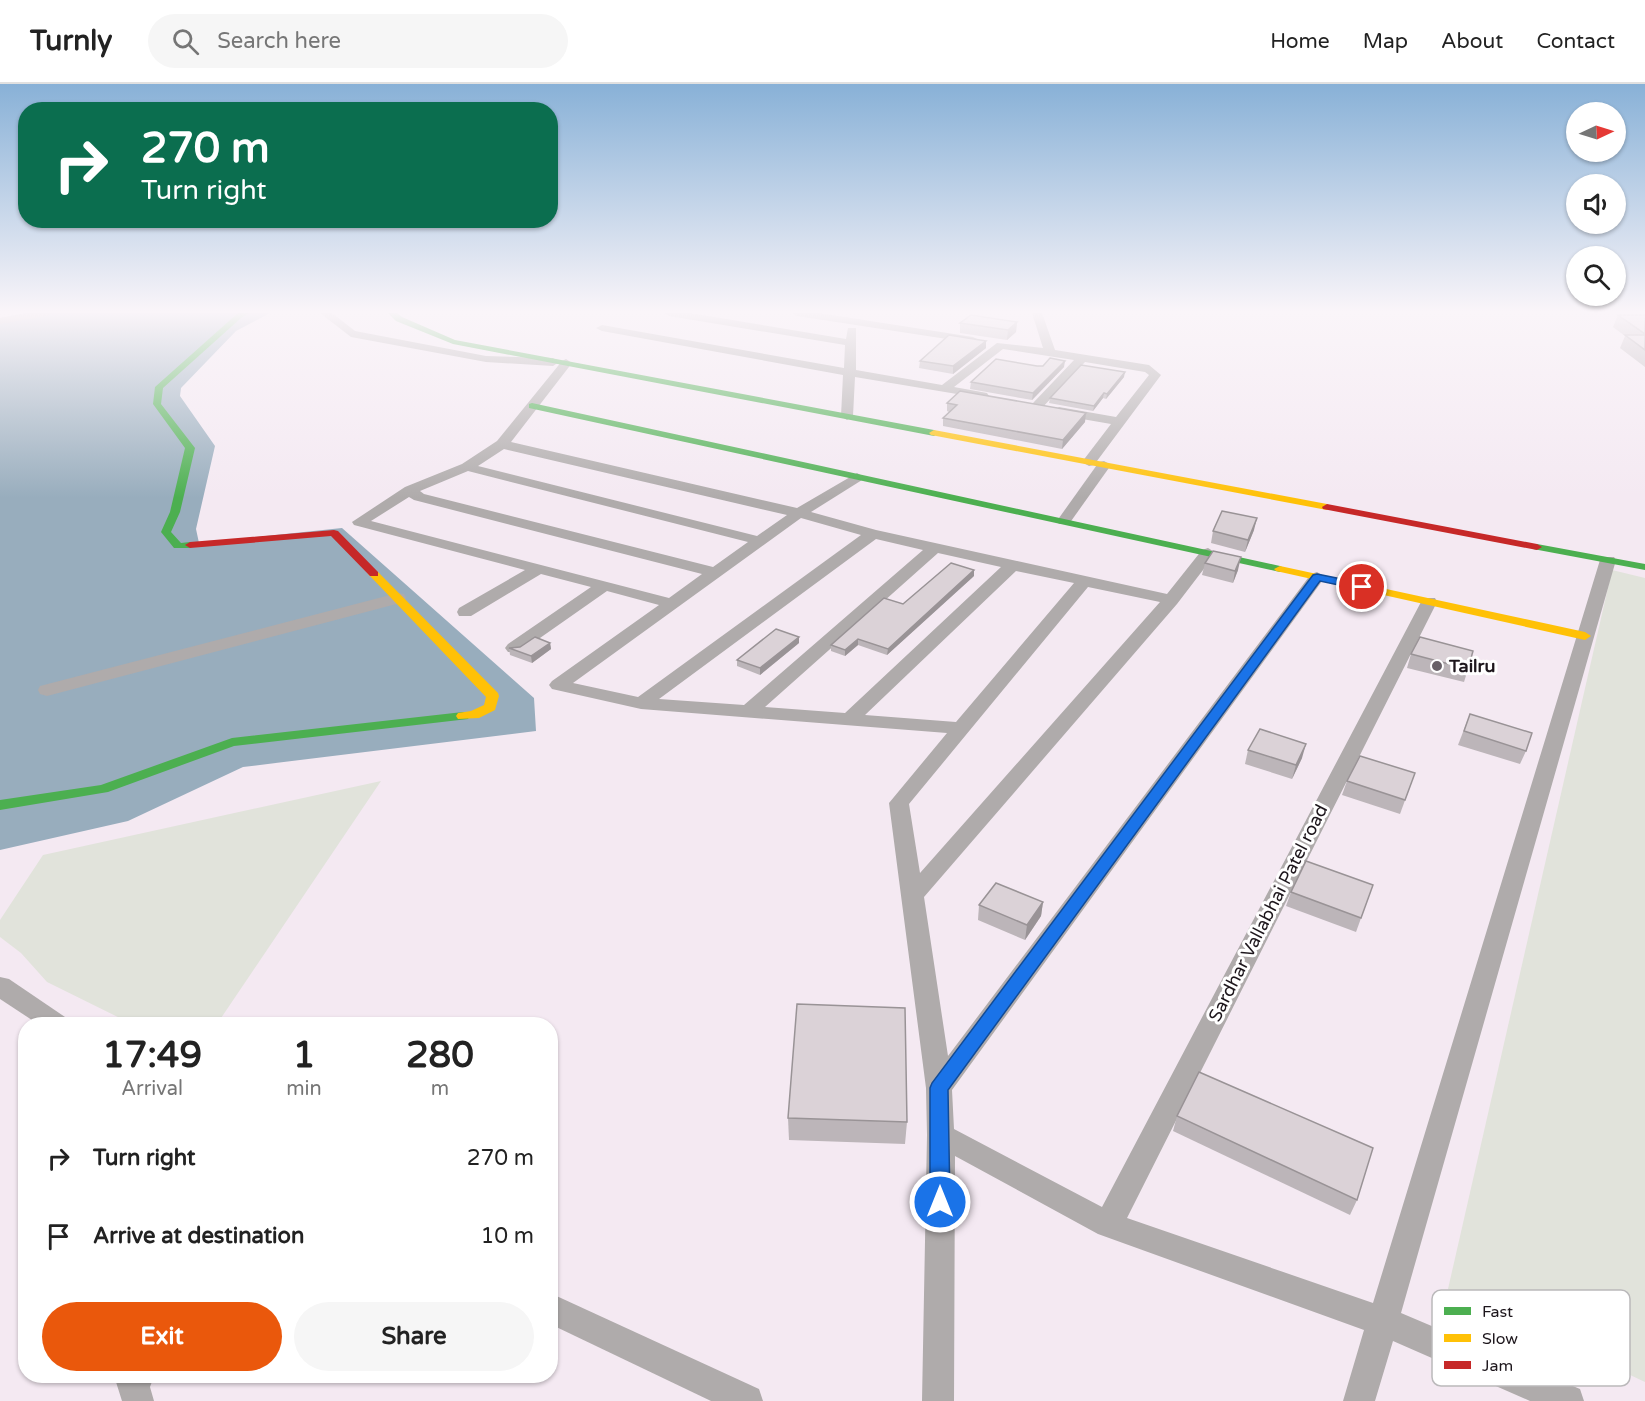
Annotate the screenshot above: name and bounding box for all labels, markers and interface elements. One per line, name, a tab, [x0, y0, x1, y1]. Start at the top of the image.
search box	[148, 14, 568, 68]
text: Turnly	[30, 24, 112, 58]
icon: search	[169, 25, 202, 58]
text: Search here	[217, 28, 341, 54]
text: Home	[1270, 29, 1330, 54]
text: Map	[1363, 29, 1408, 54]
text: About	[1441, 29, 1503, 54]
text: Contact	[1536, 29, 1615, 54]
north arrow	[1566, 102, 1626, 162]
map controls	[1566, 102, 1626, 306]
text: 270 m	[141, 123, 270, 174]
icon: right	[42, 126, 120, 204]
text: Turn right	[141, 174, 267, 207]
button: sound	[1566, 174, 1626, 234]
button: search	[1566, 246, 1626, 306]
pin	[1336, 561, 1387, 612]
icon: arrive	[1345, 570, 1378, 603]
place label: Tailru	[1448, 655, 1495, 677]
marker: Tailru	[1430, 659, 1444, 673]
street label: Sardhar Vallabhai Patel road	[1204, 801, 1332, 1025]
text: 17:49	[102, 1034, 202, 1077]
text: 1	[293, 1034, 315, 1077]
text: 280	[406, 1034, 474, 1077]
text: Arrival	[121, 1077, 183, 1101]
text: min	[286, 1077, 322, 1101]
text: m	[431, 1077, 449, 1101]
icon: right	[42, 1142, 75, 1175]
text: Turn right	[93, 1145, 195, 1171]
text: 270 m	[467, 1145, 534, 1171]
position arrow	[908, 1170, 972, 1234]
icon: arrive	[42, 1220, 75, 1253]
text: Arrive at destination	[93, 1223, 304, 1249]
text: 10 m	[480, 1223, 534, 1249]
legend	[1432, 1290, 1630, 1386]
button: Exit	[42, 1302, 282, 1371]
button: Share	[294, 1302, 534, 1371]
text: Fast	[1482, 1302, 1513, 1322]
text: Slow	[1482, 1329, 1518, 1349]
text: Jam	[1482, 1356, 1513, 1376]

